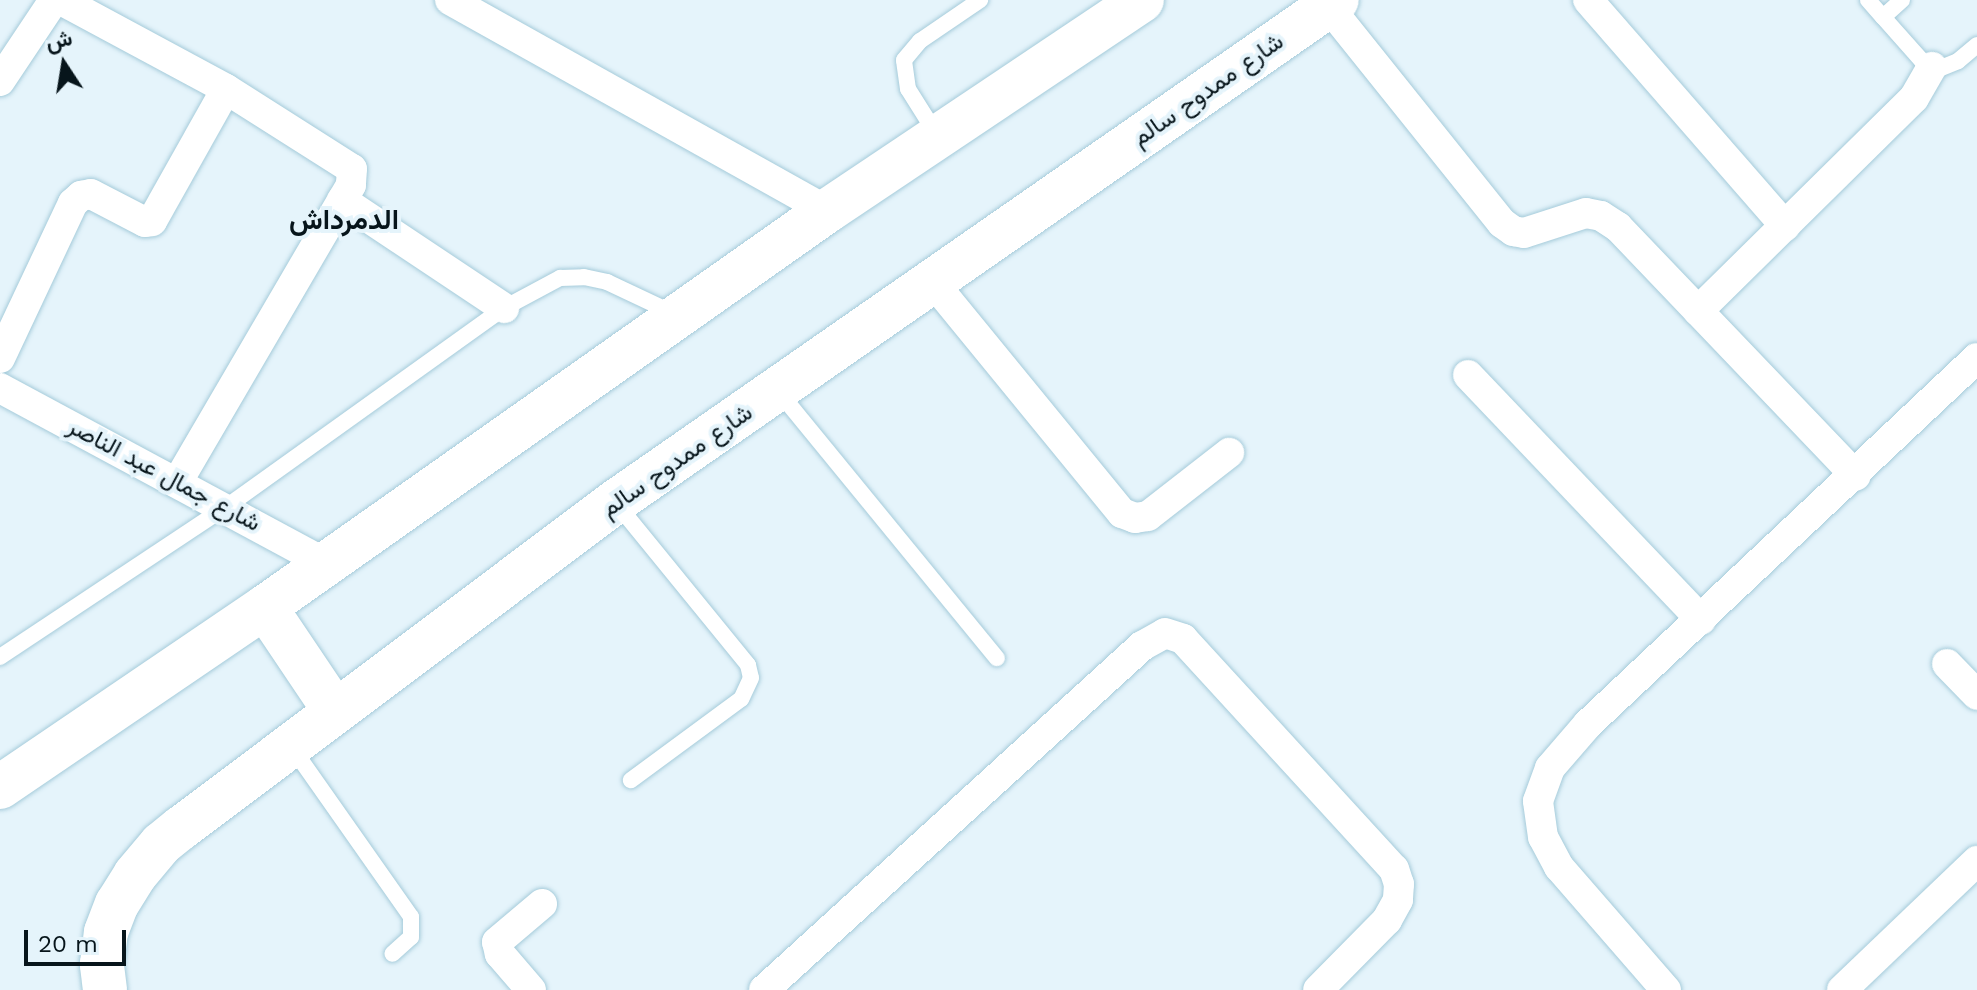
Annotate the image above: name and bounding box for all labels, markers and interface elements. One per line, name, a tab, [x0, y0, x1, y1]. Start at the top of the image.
north arrow	[24, 24, 104, 104]
text: ش	[43, 25, 74, 55]
street label: شارع ممدوح سالم	[1127, 27, 1289, 153]
district label: الدمرداش	[289, 203, 399, 237]
street label: شارع ممدوح سالم	[596, 398, 758, 524]
street label: شارع جمال عبد الناصر	[63, 412, 265, 538]
scale bar	[28, 914, 130, 964]
text: 20 m	[38, 930, 98, 958]

